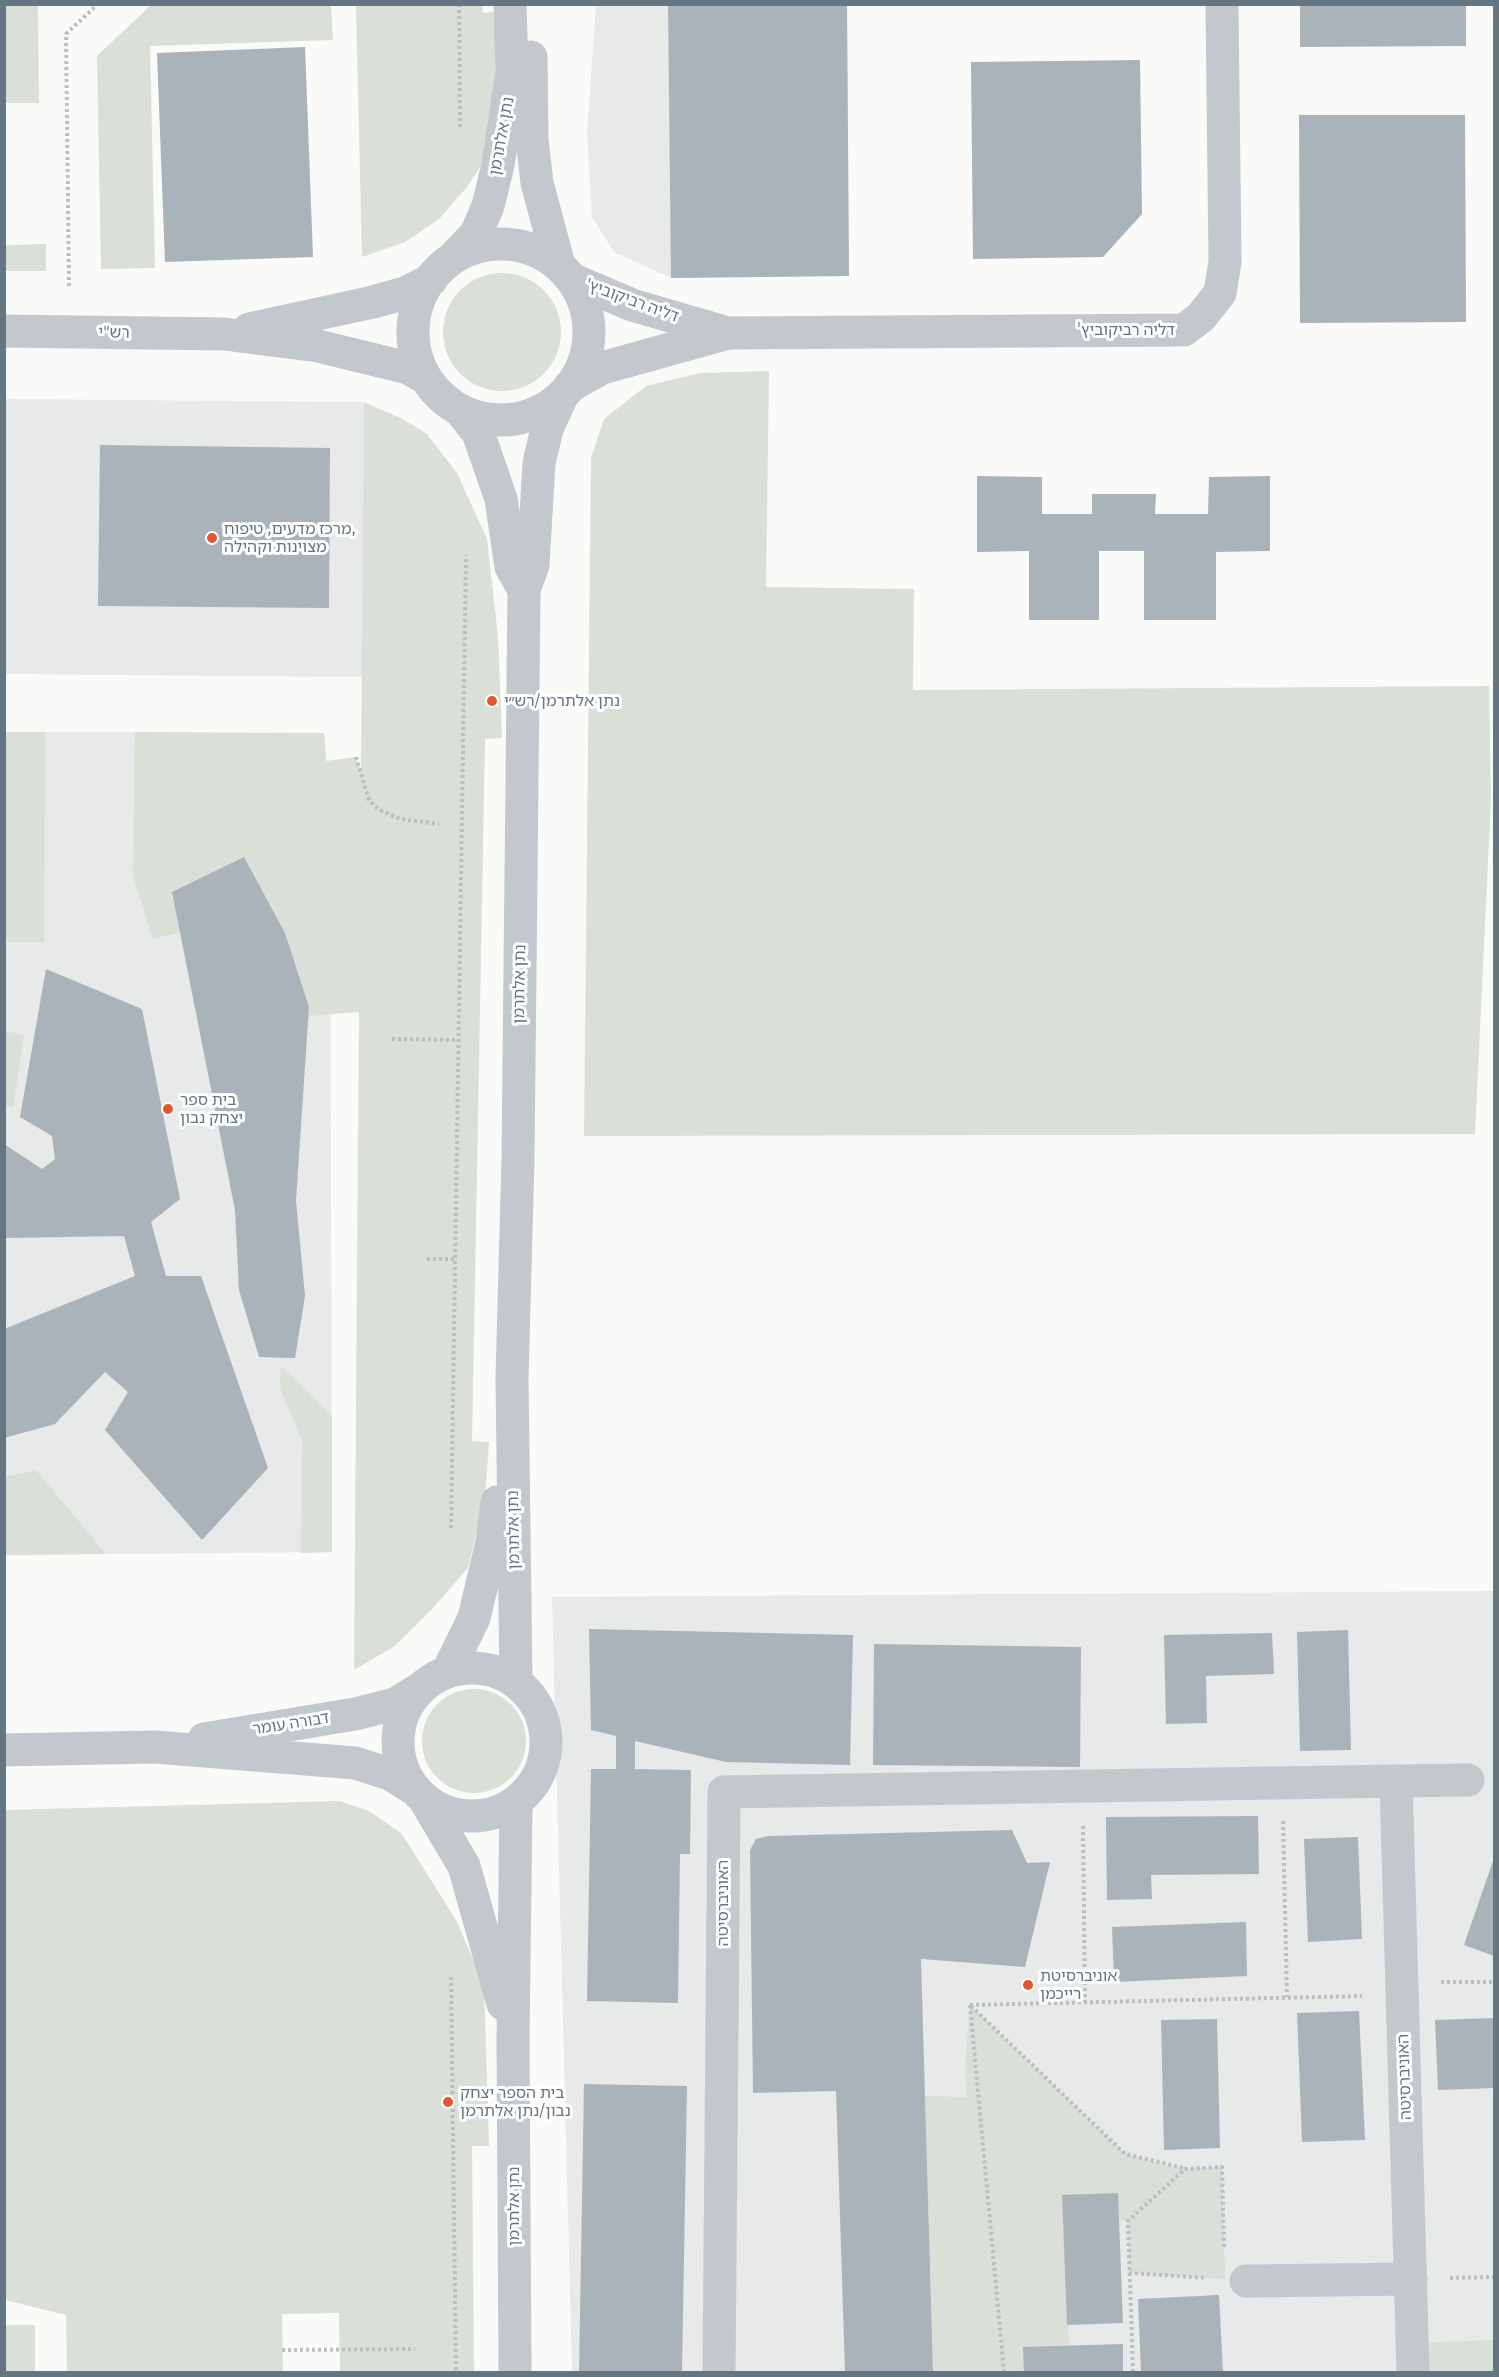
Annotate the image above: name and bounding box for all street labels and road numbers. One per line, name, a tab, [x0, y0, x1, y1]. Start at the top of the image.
street label: נתן אלתרמן	[486, 95, 518, 177]
street label: 'דליה רביקוביץ	[583, 275, 681, 327]
street label: 'דליה רביקוביץ	[1077, 320, 1175, 340]
street label: רש"י	[98, 323, 130, 343]
street label: נתן אלתרמן	[510, 944, 530, 1024]
street label: נתן אלתרמן	[504, 1490, 524, 1570]
street label: דבורה עומר	[251, 1708, 331, 1740]
street label: האוניברסיטה	[713, 1860, 733, 1946]
street label: האוניברסיטה	[1394, 2033, 1416, 2121]
street label: נתן אלתרמן	[504, 2166, 524, 2246]

